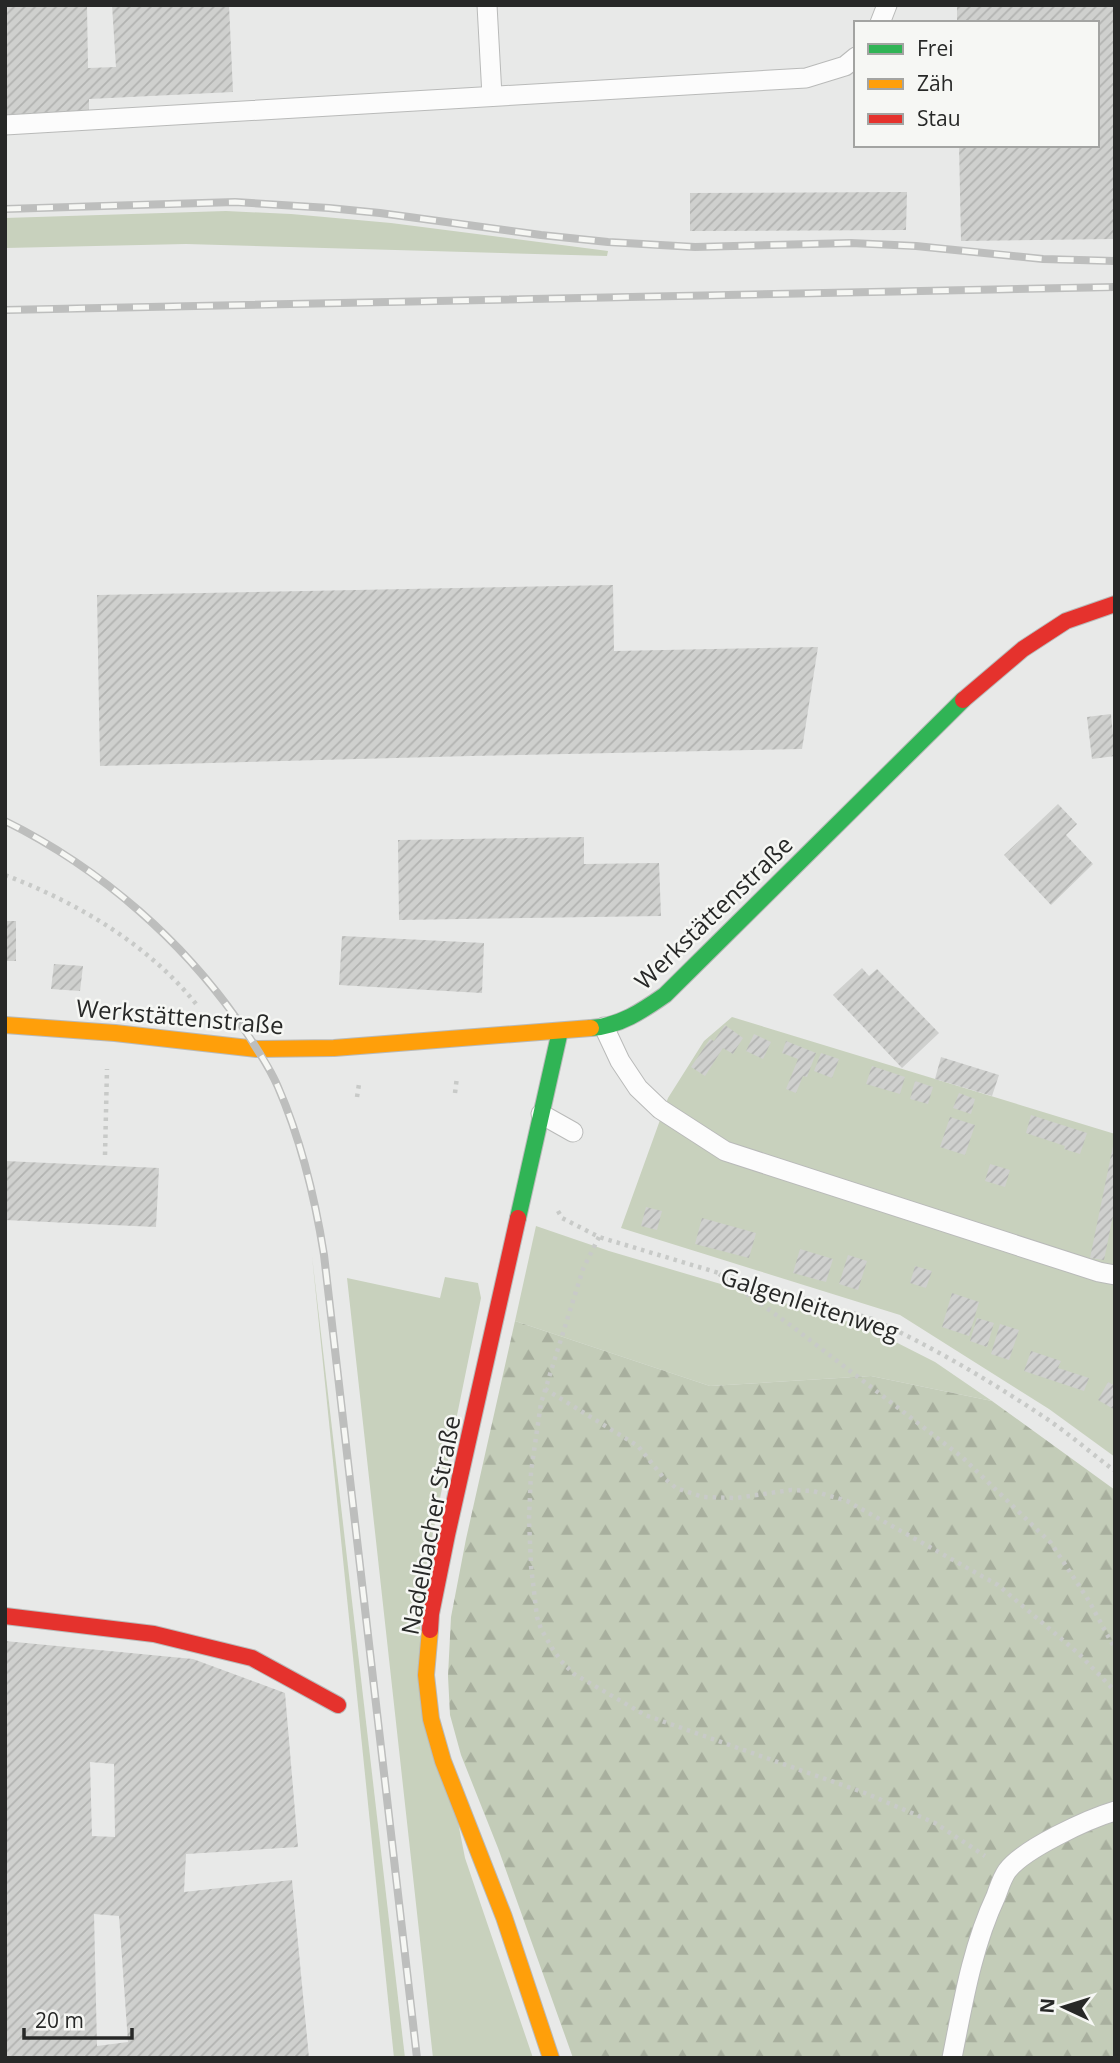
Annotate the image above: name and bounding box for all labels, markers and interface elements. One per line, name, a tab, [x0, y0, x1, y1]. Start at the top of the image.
legend	[854, 21, 1099, 147]
text: Frei	[917, 34, 954, 62]
text: Zäh	[917, 69, 954, 97]
text: Stau	[917, 104, 961, 132]
street label: Werkstättenstraße	[627, 828, 799, 996]
street label: Werkstättenstraße	[75, 990, 285, 1042]
street label: Galgenleitenweg	[717, 1259, 903, 1347]
street label: Nadelbacher Straße	[393, 1413, 467, 1637]
north arrow	[1029, 1972, 1099, 2042]
scale bar	[24, 1996, 133, 2040]
text: N	[1034, 1997, 1061, 2014]
text: 20 m	[35, 2006, 84, 2034]

